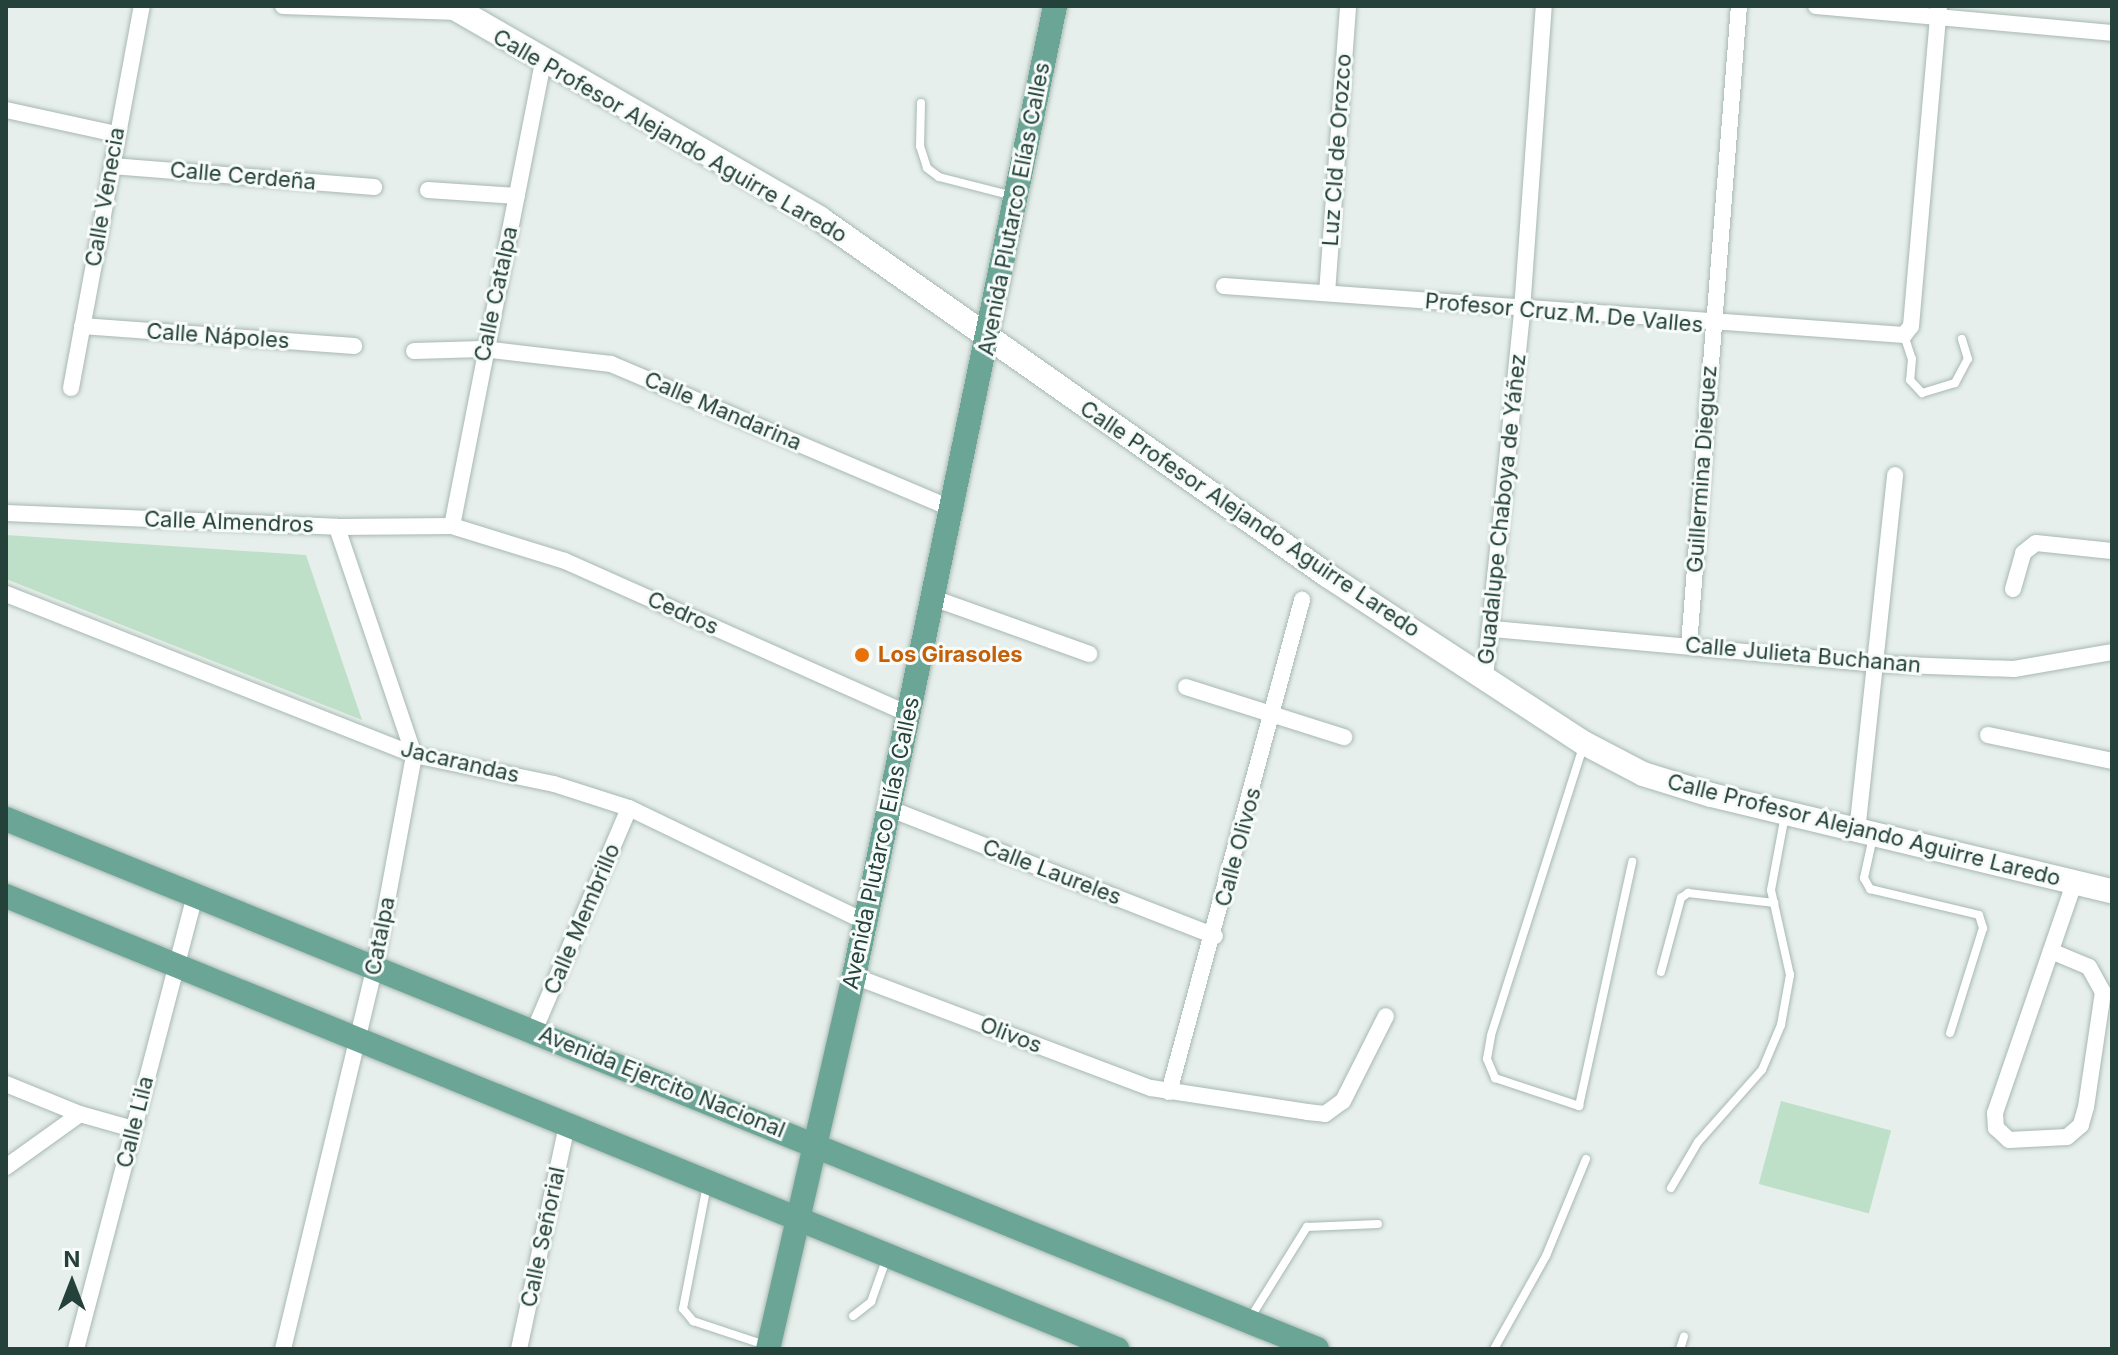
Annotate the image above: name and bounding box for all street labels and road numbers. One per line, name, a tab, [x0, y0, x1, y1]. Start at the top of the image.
street label: Calle Profesor Alejando Aguirre Laredo	[488, 23, 852, 249]
street label: Luz CId de Orozco	[1317, 53, 1357, 247]
street label: Avenida Plutarco Elías Calles	[973, 60, 1055, 358]
street label: Calle Venecia	[80, 125, 130, 269]
street label: Calle Cerdeña	[169, 156, 317, 196]
street label: Calle Catalpa	[469, 224, 523, 364]
street label: Profesor Cruz M. De Valles	[1424, 288, 1704, 338]
street label: Calle Nápoles	[146, 318, 290, 354]
street label: Guadalupe Chaboya de Yáñez	[1473, 352, 1531, 666]
street label: Guillermina Dieguez	[1682, 364, 1722, 574]
street label: Calle Mandarina	[640, 366, 806, 456]
street label: Calle Profesor Alejando Aguirre Laredo	[1075, 395, 1425, 643]
street label: Calle Almendros	[144, 506, 314, 538]
street label: Cedros	[643, 586, 723, 640]
street label: Calle Julieta Buchanan	[1684, 632, 1922, 678]
street label: Avenida Plutarco Elías Calles	[837, 694, 925, 992]
street label: Jacarandas	[398, 736, 522, 788]
street label: Calle Profesor Alejando Aguirre Laredo	[1665, 768, 2063, 892]
street label: Calle Olivos	[1209, 785, 1267, 909]
street label: Calle Laureles	[979, 833, 1125, 911]
street label: Calle Membrillo	[538, 840, 626, 998]
street label: Catalpa	[359, 894, 401, 978]
street label: Olivos	[976, 1011, 1046, 1059]
street label: Avenida Ejercito Nacional	[535, 1020, 789, 1144]
street label: Calle Lila	[111, 1073, 159, 1171]
street label: Calle Señorial	[515, 1164, 571, 1310]

